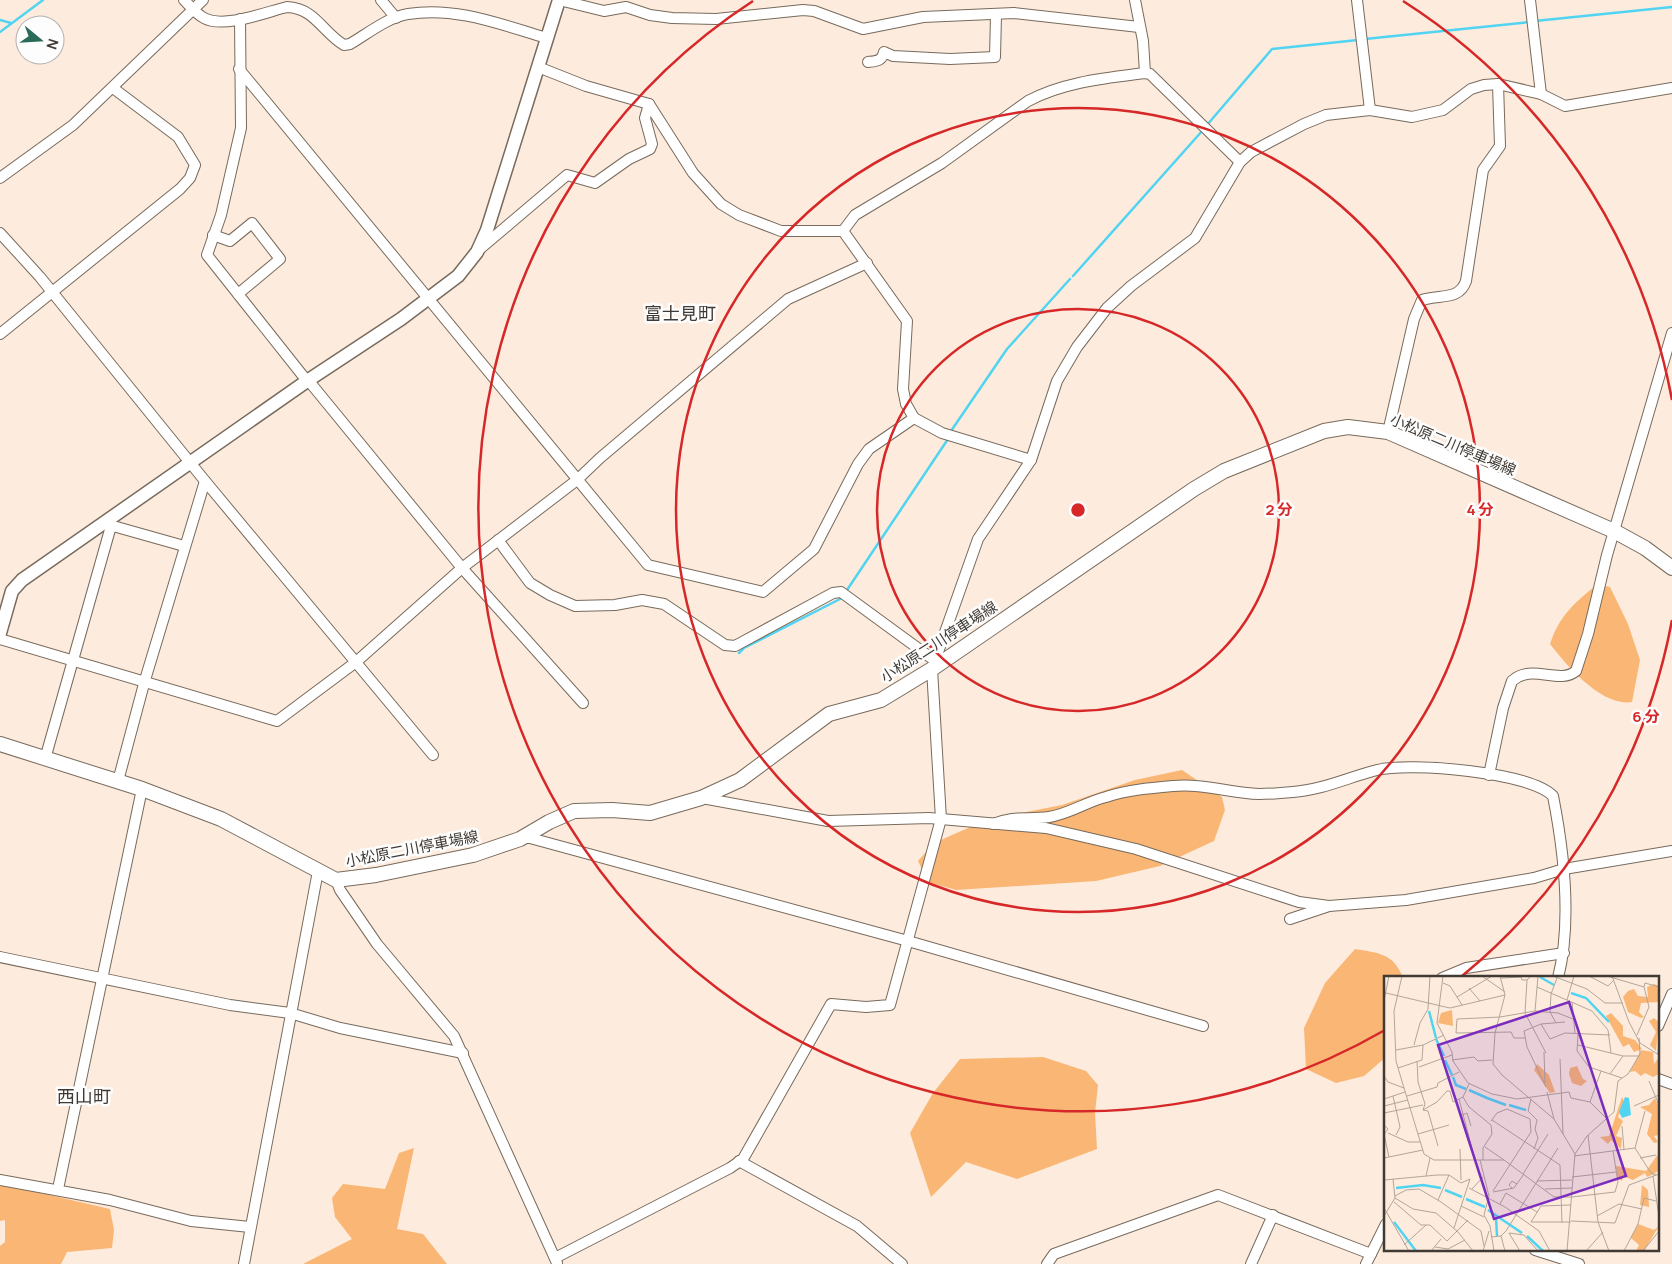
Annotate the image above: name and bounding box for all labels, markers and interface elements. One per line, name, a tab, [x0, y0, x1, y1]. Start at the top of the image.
north arrow	[15, 15, 65, 65]
text: N	[42, 36, 63, 52]
district label: 富士見町	[644, 301, 716, 325]
street label: 小松原二川停車場線	[1387, 408, 1519, 481]
text: 2 分	[1266, 499, 1292, 520]
text: 4 分	[1466, 499, 1494, 520]
centre of rings	[1069, 501, 1087, 519]
street label: 小松原二川停車場線	[876, 596, 1001, 687]
text: 6 分	[1632, 706, 1660, 727]
street label: 小松原二川停車場線	[344, 825, 480, 872]
inset map	[1384, 976, 1660, 1252]
district label: 西山町	[57, 1084, 111, 1108]

